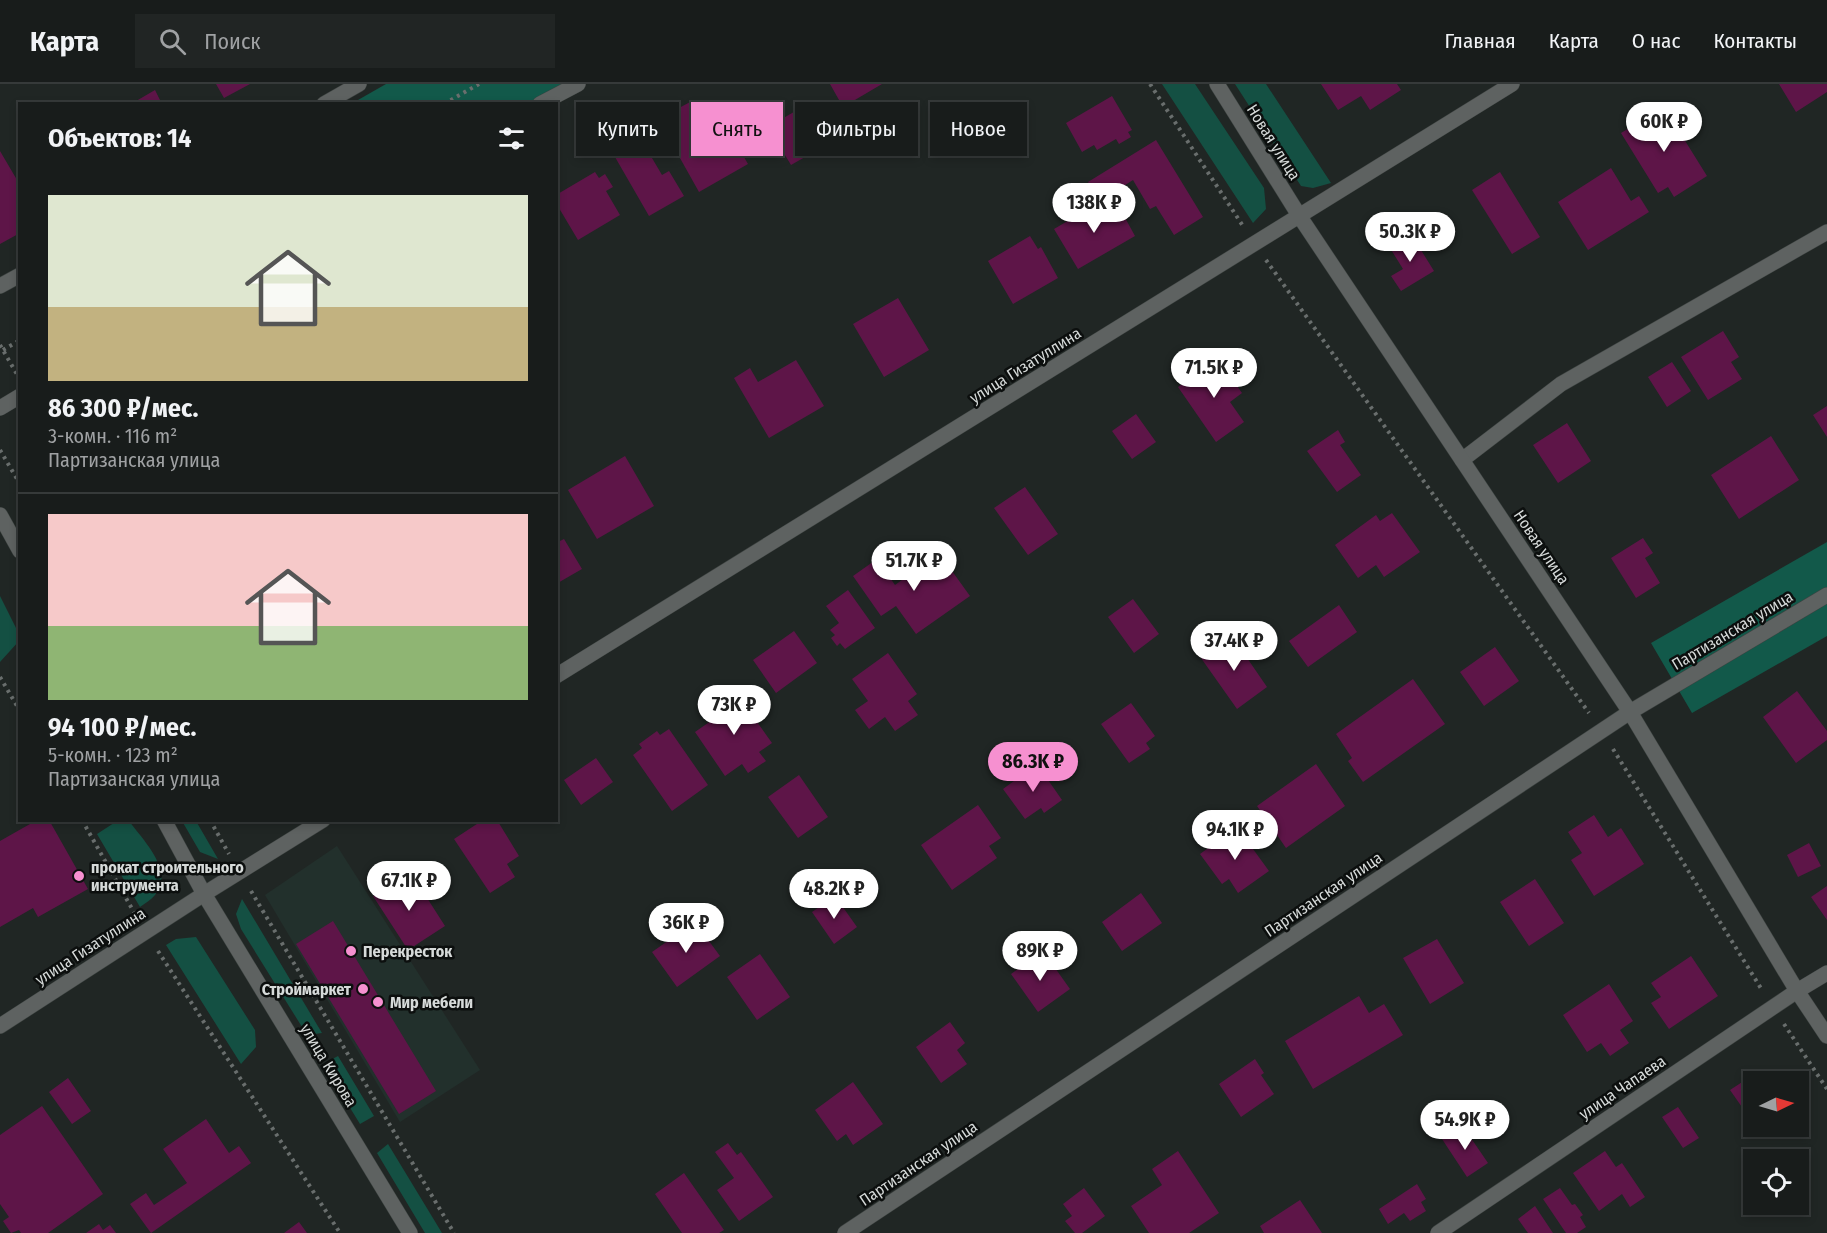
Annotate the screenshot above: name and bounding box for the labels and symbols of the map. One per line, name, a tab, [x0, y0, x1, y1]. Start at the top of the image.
street label: Новая улица	[1243, 101, 1304, 184]
pin: 60K ₽	[1622, 102, 1706, 153]
pin: 138K ₽	[1045, 183, 1143, 234]
pin: 50.3K ₽	[1355, 212, 1465, 263]
street label: улица Гизатуллина	[966, 323, 1085, 407]
pin: 71.5K ₽	[1159, 348, 1269, 399]
street label: Новая улица	[1510, 506, 1573, 588]
pin: 51.7K ₽	[859, 541, 969, 592]
street label: Партизанская улица	[1668, 587, 1796, 674]
pin: 37.4K ₽	[1179, 621, 1289, 672]
pin: 73K ₽	[692, 685, 776, 736]
pin: 86.3K ₽	[978, 742, 1088, 793]
pin: 94.1K ₽	[1180, 810, 1290, 861]
street label: Партизанская улица	[1261, 848, 1386, 941]
place label: прокат строительного инструмента	[91, 858, 244, 895]
pin: 67.1K ₽	[354, 861, 464, 912]
marker: прокат строительного инструмента	[72, 869, 86, 883]
pin: 48.2K ₽	[779, 869, 889, 920]
pin: 36K ₽	[644, 903, 728, 954]
street label: улица Гизатуллина	[31, 904, 149, 989]
pin: 89K ₽	[998, 931, 1082, 982]
place label: Перекресток	[363, 942, 453, 961]
marker: Перекресток	[344, 944, 358, 958]
place label: Строймаркет	[262, 980, 351, 999]
marker: Строймаркет	[356, 982, 370, 996]
place label: Мир мебели	[390, 993, 473, 1012]
marker: Мир мебели	[371, 995, 385, 1009]
street label: улица Кирова	[296, 1020, 361, 1110]
street label: улица Чапаева	[1575, 1051, 1669, 1123]
north arrow	[1743, 1071, 1809, 1137]
pin: 54.9K ₽	[1410, 1100, 1520, 1151]
street label: Партизанская улица	[856, 1117, 981, 1210]

